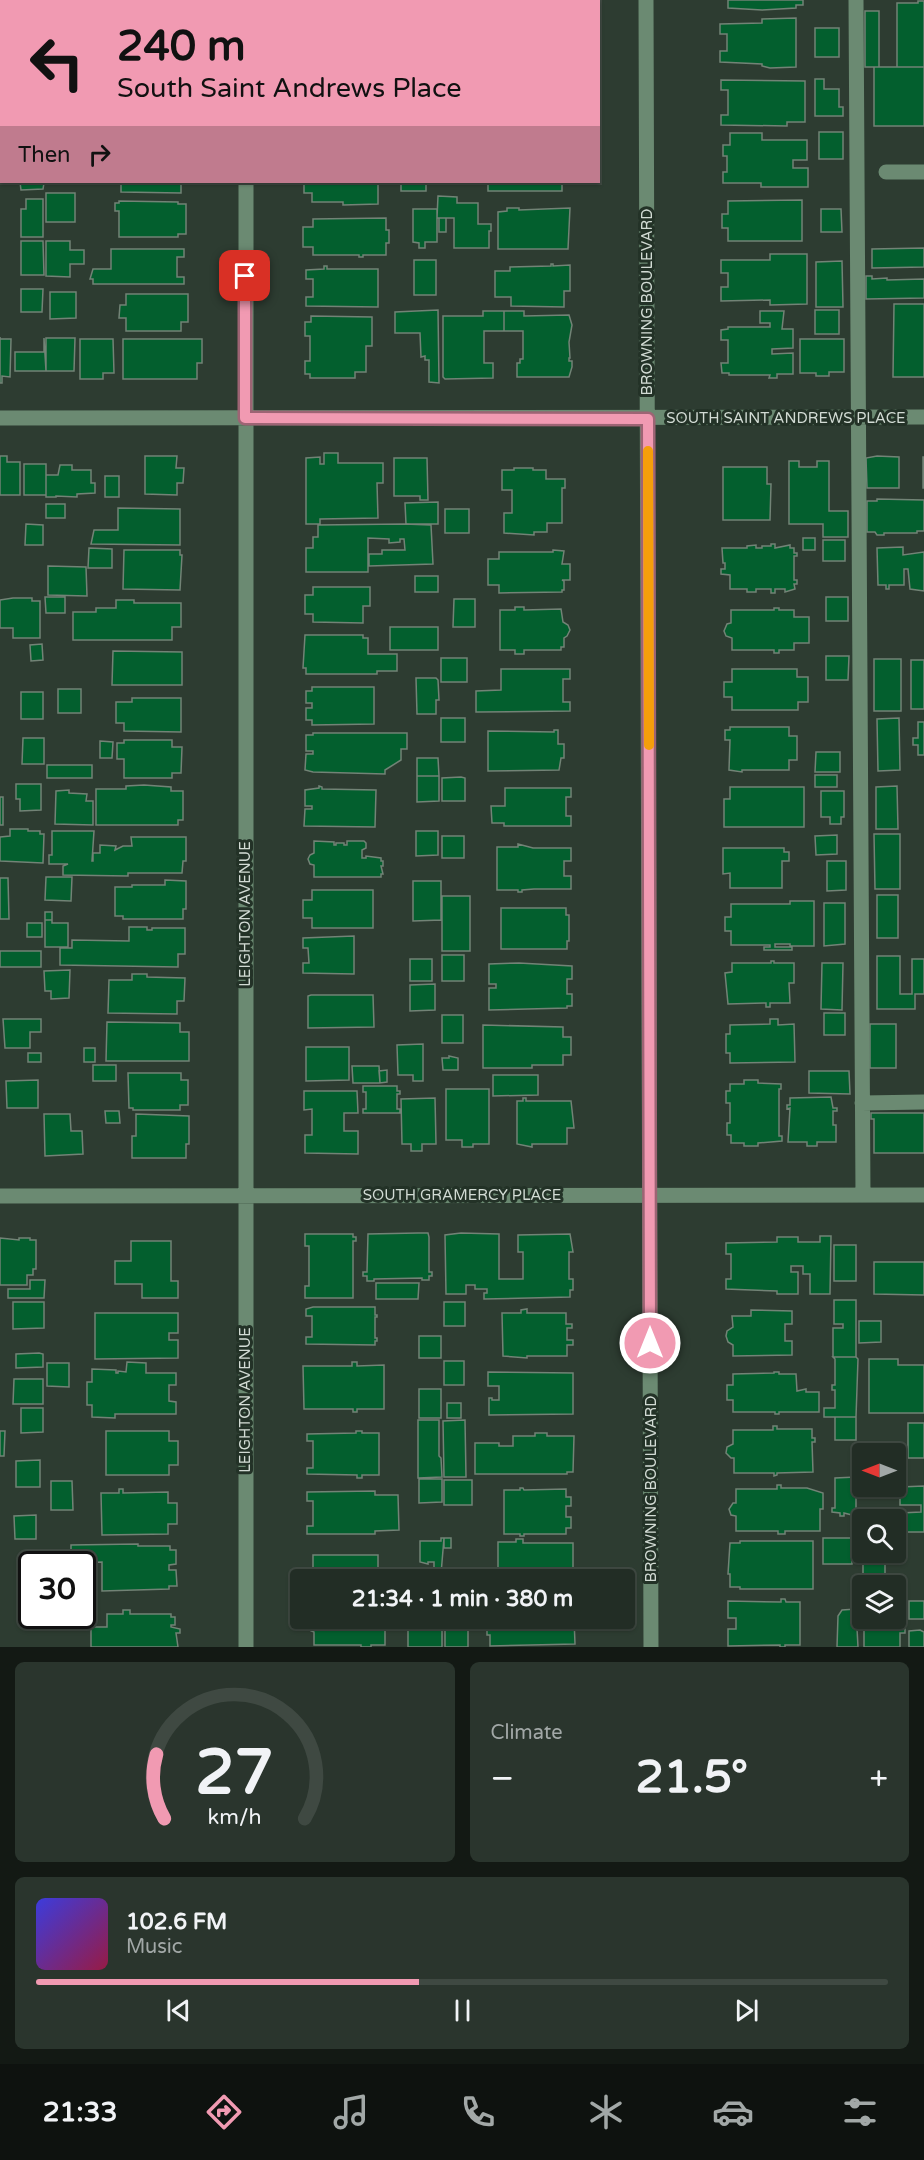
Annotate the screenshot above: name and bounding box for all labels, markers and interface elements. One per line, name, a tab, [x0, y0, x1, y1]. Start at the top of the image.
text: 240 m	[117, 21, 246, 72]
icon: left	[18, 24, 96, 102]
text: South Saint Andrews Place	[117, 72, 462, 105]
icon: right	[83, 138, 116, 171]
text: Then	[18, 142, 71, 168]
street label: BROWNING BOULEVARD	[638, 208, 656, 396]
pin	[219, 250, 270, 301]
icon: arrive	[228, 259, 261, 292]
street label: SOUTH SAINT ANDREWS PLACE	[666, 409, 906, 427]
street label: LEIGHTON AVENUE	[236, 841, 254, 987]
street label: SOUTH GRAMERCY PLACE	[363, 1186, 561, 1204]
position arrow	[618, 1311, 682, 1375]
street label: LEIGHTON AVENUE	[236, 1327, 254, 1473]
street label: BROWNING BOULEVARD	[642, 1395, 660, 1583]
north arrow	[852, 1443, 906, 1497]
map controls	[852, 1443, 906, 1629]
button: search	[852, 1509, 906, 1563]
speed limit sign: 30	[18, 1551, 96, 1629]
button: layers	[852, 1575, 906, 1629]
text: 21:34 · 1 min · 380 m	[352, 1586, 573, 1612]
text: Climate	[491, 1721, 563, 1745]
text: 27	[196, 1736, 274, 1811]
text: 21.5°	[635, 1751, 748, 1805]
text: −	[491, 1759, 514, 1798]
text: +	[869, 1759, 888, 1798]
text: km/h	[208, 1804, 262, 1830]
text: 102.6 FM	[126, 1909, 227, 1935]
text: Music	[126, 1935, 182, 1959]
icon: previous	[162, 1994, 195, 2027]
icon: pause	[446, 1994, 479, 2027]
icon: next	[730, 1994, 763, 2027]
icon: directions	[203, 2091, 245, 2133]
icon: music	[330, 2091, 372, 2133]
icon: phone	[457, 2091, 499, 2133]
icon: climate	[585, 2091, 627, 2133]
icon: car	[712, 2091, 754, 2133]
icon: filters	[839, 2091, 881, 2133]
text: 21:33	[43, 2096, 118, 2129]

